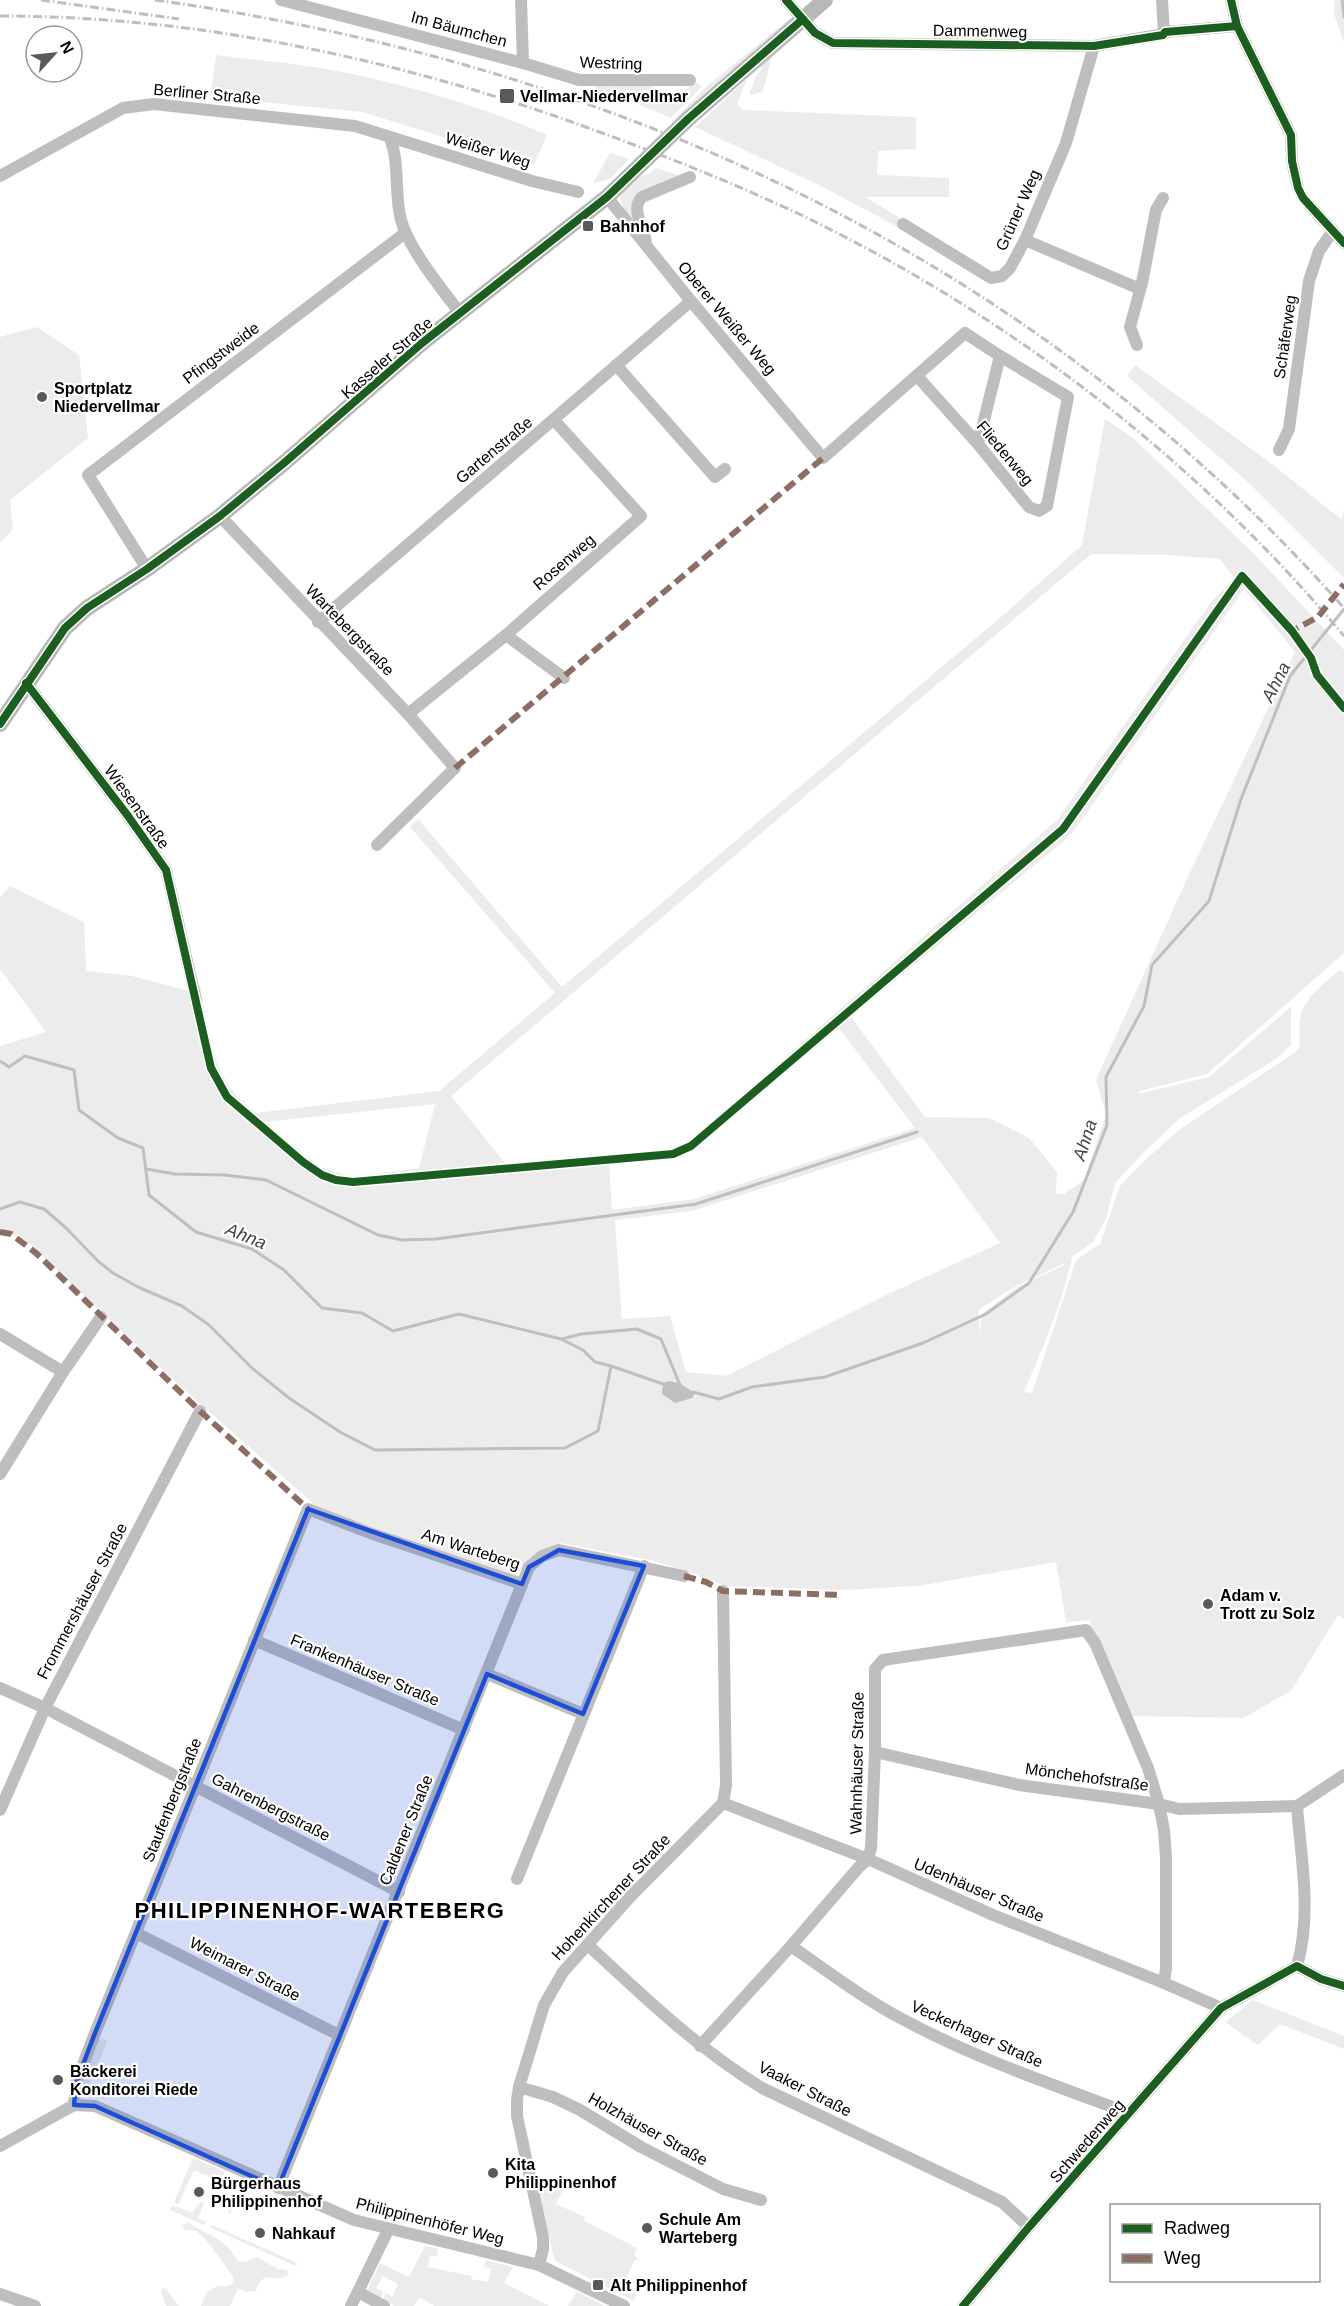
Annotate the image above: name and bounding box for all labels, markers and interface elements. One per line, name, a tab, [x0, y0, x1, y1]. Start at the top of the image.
street label: Im Bäumchen	[409, 8, 509, 50]
street label: Dammenweg	[933, 22, 1027, 40]
north arrow	[24, 24, 84, 84]
text: N	[57, 38, 77, 56]
street label: Westring	[579, 53, 643, 73]
street label: Berliner Straße	[153, 81, 261, 107]
marker: Vellmar-Niedervellmar	[498, 87, 516, 105]
place label: Vellmar-Niedervellmar	[520, 88, 688, 105]
street label: Weißer Weg	[443, 129, 533, 171]
street label: Grüner Weg	[993, 167, 1043, 253]
place label: Bahnhof	[600, 218, 666, 235]
marker: Bahnhof	[581, 219, 595, 233]
street label: Oberer Weißer Weg	[675, 258, 779, 378]
street label: Schäferweg	[1271, 294, 1299, 380]
street label: Kasseler Straße	[338, 314, 436, 402]
street label: Pfingstweide	[180, 319, 262, 387]
place label: Sportplatz Niedervellmar	[54, 380, 160, 415]
marker: Sportplatz Niedervellmar	[35, 390, 49, 404]
street label: Gartenstraße	[452, 413, 536, 487]
street label: Fliederweg	[973, 418, 1037, 488]
street label: Rosenweg	[530, 531, 598, 593]
street label: Wartebergstraße	[302, 581, 398, 679]
water label: Ahna	[1257, 659, 1294, 706]
street label: Wiesenstraße	[101, 762, 173, 852]
water label: Ahna	[1069, 1117, 1101, 1164]
water label: Ahna	[222, 1218, 269, 1253]
street label: Frommershäuser Straße	[34, 1520, 130, 1682]
street label: Am Warteberg	[420, 1525, 522, 1573]
place label: Adam v. Trott zu Solz	[1220, 1587, 1315, 1622]
marker: Adam v. Trott zu Solz	[1201, 1597, 1215, 1611]
street label: Frankenhäuser Straße	[288, 1631, 442, 1709]
street label: Wahnhäuser Straße	[847, 1691, 867, 1834]
street label: Staufenbergstraße	[139, 1735, 205, 1865]
street label: Mönchehofstraße	[1024, 1760, 1150, 1794]
street label: Gahrenbergstraße	[209, 1770, 333, 1844]
street label: Caldener Straße	[376, 1772, 436, 1888]
street label: Hohenkirchener Straße	[548, 1831, 674, 1963]
street label: Udenhäuser Straße	[911, 1855, 1047, 1925]
district label: PHILIPPINENHOF-WARTEBERG	[135, 1898, 505, 1923]
street label: Weimarer Straße	[187, 1934, 303, 2004]
street label: Veckerhager Straße	[909, 1997, 1046, 2071]
street label: Vaaker Straße	[756, 2058, 854, 2120]
place label: Bäckerei Konditorei Riede	[70, 2063, 198, 2098]
marker: Bäckerei Konditorei Riede	[51, 2073, 65, 2087]
street label: Holzhäuser Straße	[586, 2089, 711, 2169]
street label: Schwedenweg	[1046, 2096, 1128, 2186]
place label: Kita Philippinenhof	[505, 2156, 617, 2191]
marker: Kita Philippinenhof	[486, 2166, 500, 2180]
place label: Bürgerhaus Philippinenhof	[211, 2175, 323, 2210]
marker: Bürgerhaus Philippinenhof	[192, 2185, 206, 2199]
street label: Philippinenhöfer Weg	[354, 2194, 506, 2248]
legend	[1110, 2204, 1320, 2282]
place label: Schule Am Warteberg	[659, 2211, 741, 2246]
text: Radweg	[1164, 2218, 1230, 2238]
marker: Schule Am Warteberg	[640, 2221, 654, 2235]
place label: Nahkauf	[272, 2225, 336, 2242]
marker: Nahkauf	[253, 2226, 267, 2240]
text: Weg	[1164, 2248, 1201, 2268]
place label: Alt Philippinenhof	[610, 2277, 748, 2294]
marker: Alt Philippinenhof	[591, 2278, 605, 2292]

